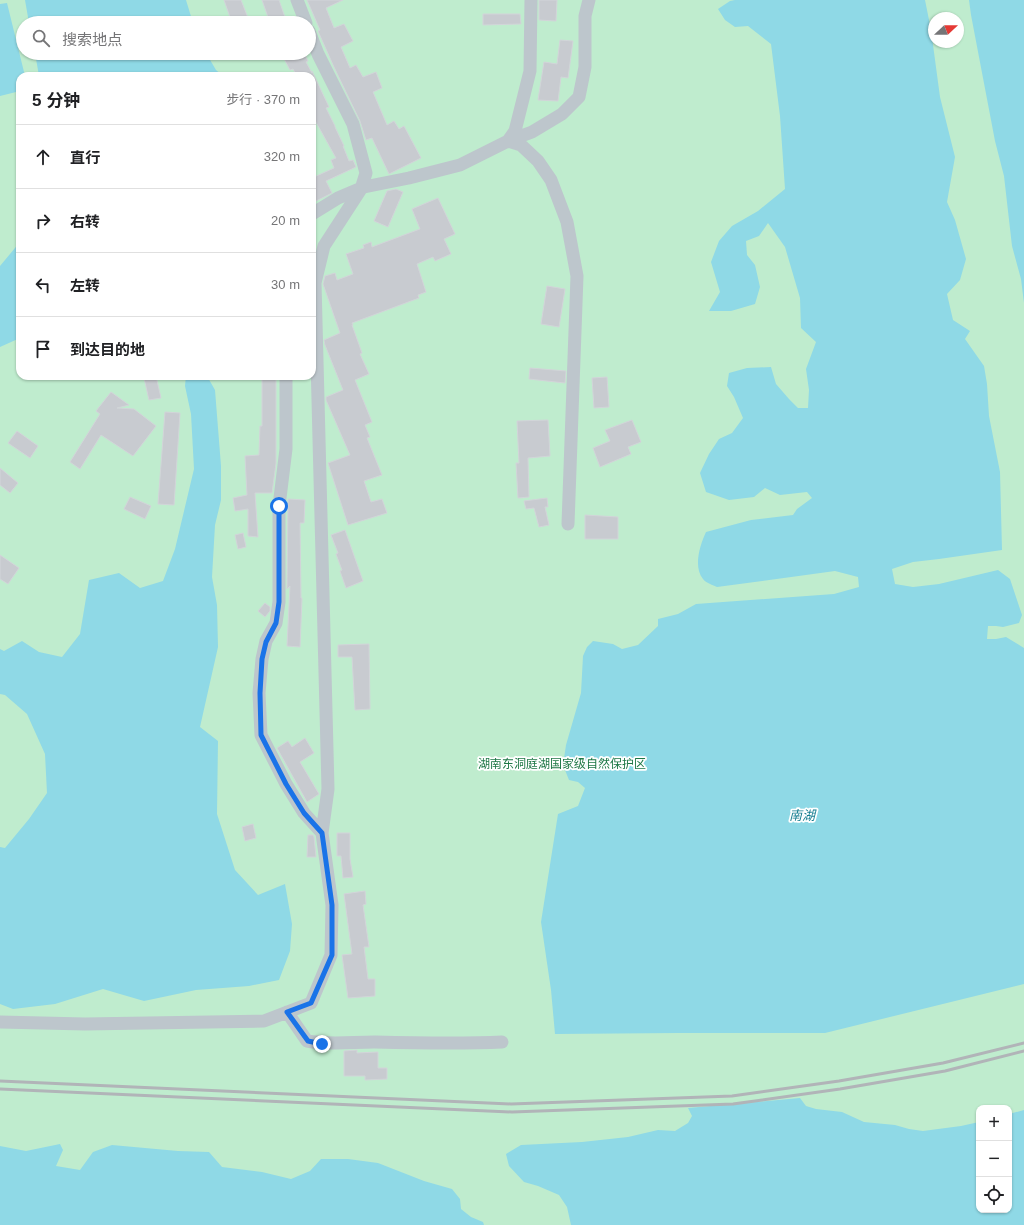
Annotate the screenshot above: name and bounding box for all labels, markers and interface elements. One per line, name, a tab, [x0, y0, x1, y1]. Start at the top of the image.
north arrow	[928, 12, 964, 48]
search box	[16, 16, 316, 60]
icon: search	[30, 27, 52, 49]
text: 搜索地点	[62, 31, 122, 48]
text: 5 分钟	[32, 91, 80, 110]
text: 步行 · 370 m	[226, 92, 300, 107]
icon: ahead	[32, 146, 54, 168]
text: 直行	[70, 149, 100, 166]
text: 320 m	[264, 149, 300, 164]
icon: right	[32, 210, 54, 232]
text: 右转	[70, 213, 100, 230]
text: 20 m	[271, 213, 300, 228]
icon: left	[32, 274, 54, 296]
text: 左转	[70, 277, 100, 294]
text: 30 m	[271, 277, 300, 292]
icon: arrive	[32, 338, 54, 360]
text: 到达目的地	[70, 341, 145, 358]
route start	[270, 497, 288, 515]
park label: 湖南东洞庭湖国家级自然保护区	[478, 757, 646, 771]
water label: 南湖	[789, 808, 817, 823]
route end	[313, 1035, 331, 1053]
map controls	[976, 1105, 1012, 1213]
button: +	[976, 1105, 1012, 1141]
button: −	[976, 1141, 1012, 1177]
button: locate	[976, 1177, 1012, 1213]

